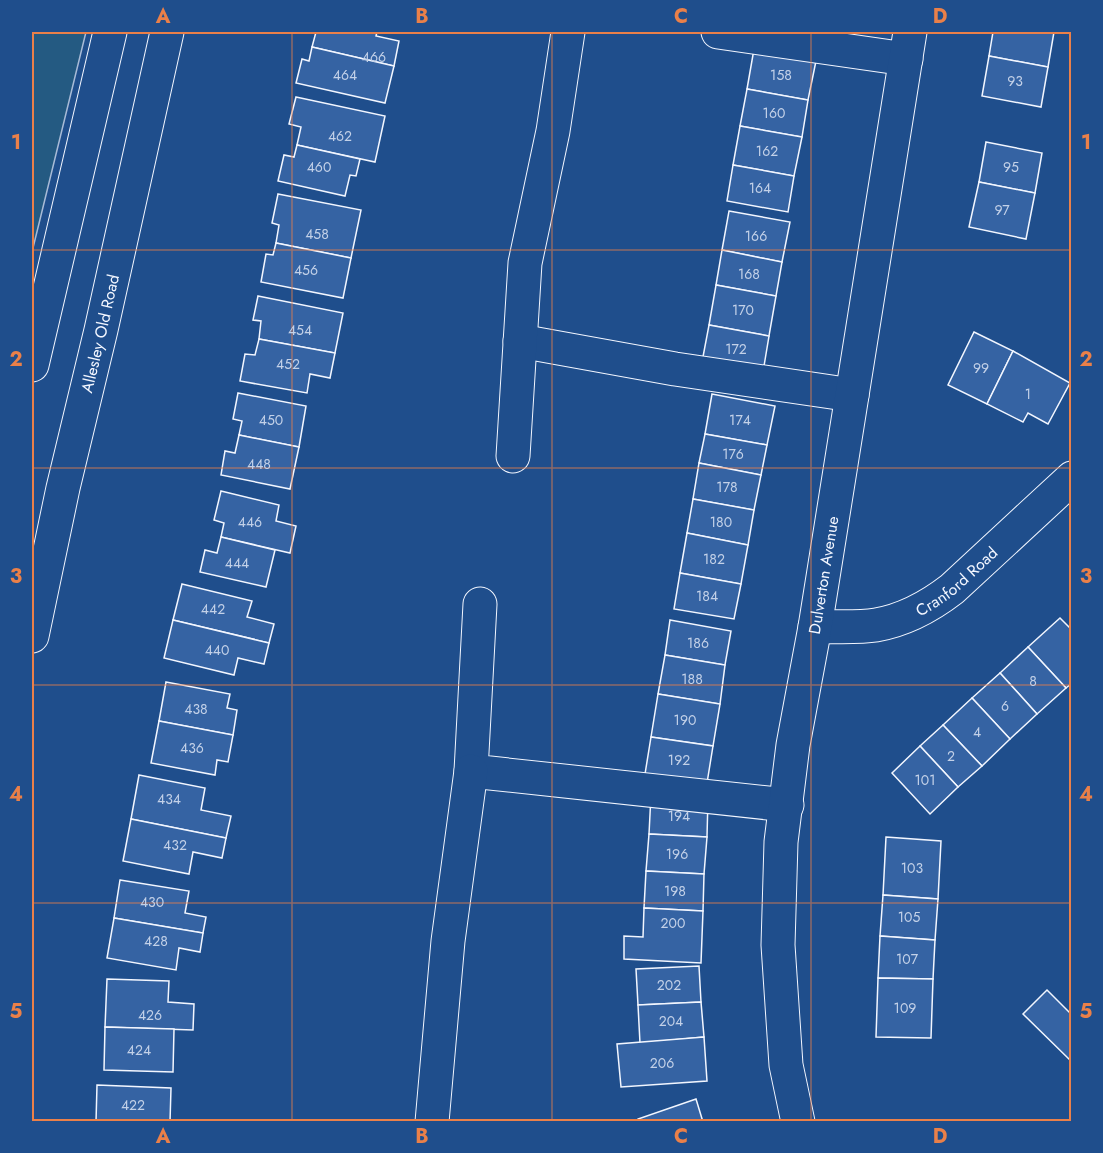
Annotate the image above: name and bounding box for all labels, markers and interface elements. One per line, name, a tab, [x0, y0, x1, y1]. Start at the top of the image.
text: A	[155, 2, 171, 31]
text: B	[415, 2, 429, 31]
text: C	[674, 2, 688, 31]
text: D	[933, 2, 947, 31]
house number: 466	[362, 47, 386, 67]
house number: 464	[333, 65, 357, 85]
house number: 158	[770, 65, 792, 85]
house number: 93	[1007, 71, 1023, 91]
house number: 160	[763, 103, 785, 123]
house number: 462	[328, 126, 352, 146]
text: 1	[11, 128, 21, 157]
text: 1	[1081, 128, 1091, 157]
house number: 162	[756, 141, 778, 161]
house number: 460	[307, 157, 331, 177]
house number: 95	[1003, 157, 1019, 177]
house number: 164	[749, 178, 771, 198]
house number: 97	[995, 200, 1010, 220]
house number: 458	[305, 224, 329, 244]
house number: 166	[745, 226, 767, 246]
house number: 456	[294, 260, 318, 280]
house number: 168	[738, 264, 760, 284]
street label: Allesley Old Road	[75, 272, 125, 395]
house number: 170	[732, 300, 754, 320]
house number: 454	[288, 320, 312, 340]
house number: 172	[725, 339, 747, 359]
text: 2	[9, 345, 23, 374]
text: 2	[1079, 345, 1093, 374]
house number: 452	[276, 354, 300, 374]
house number: 99	[973, 358, 989, 378]
house number: 1	[1025, 384, 1031, 404]
house number: 450	[259, 410, 283, 430]
house number: 174	[729, 410, 751, 430]
house number: 176	[722, 444, 744, 464]
house number: 448	[247, 454, 271, 474]
house number: 178	[716, 477, 738, 497]
house number: 446	[238, 512, 262, 532]
house number: 180	[710, 512, 732, 532]
street label: Dulverton Avenue	[802, 514, 844, 636]
street label: Cranford Road	[911, 541, 1002, 622]
house number: 182	[703, 549, 725, 569]
house number: 444	[225, 553, 249, 573]
text: 3	[10, 562, 22, 591]
text: 3	[1080, 562, 1092, 591]
house number: 184	[696, 586, 718, 606]
house number: 442	[201, 599, 225, 619]
house number: 186	[687, 633, 709, 653]
house number: 440	[205, 640, 229, 660]
house number: 188	[681, 669, 703, 689]
house number: 8	[1029, 671, 1037, 691]
house number: 6	[1001, 696, 1009, 716]
house number: 438	[184, 699, 208, 719]
house number: 190	[674, 710, 696, 730]
house number: 4	[973, 722, 981, 742]
house number: 436	[180, 738, 204, 758]
house number: 2	[947, 746, 955, 766]
house number: 192	[668, 750, 690, 770]
house number: 101	[915, 770, 936, 790]
text: 4	[9, 780, 23, 809]
text: 4	[1079, 780, 1093, 809]
house number: 434	[157, 789, 181, 809]
house number: 194	[668, 806, 690, 826]
house number: 432	[163, 835, 187, 855]
house number: 196	[666, 844, 688, 864]
house number: 103	[901, 858, 924, 878]
house number: 198	[664, 881, 686, 901]
house number: 430	[140, 892, 164, 912]
house number: 105	[898, 907, 920, 927]
house number: 200	[661, 913, 685, 933]
house number: 428	[144, 931, 168, 951]
house number: 107	[896, 949, 919, 969]
house number: 202	[657, 975, 681, 995]
text: 5	[10, 997, 23, 1026]
text: 5	[1080, 997, 1093, 1026]
house number: 109	[894, 998, 916, 1018]
house number: 426	[138, 1005, 162, 1025]
house number: 204	[659, 1011, 683, 1031]
house number: 424	[127, 1040, 151, 1060]
house number: 206	[650, 1053, 674, 1073]
house number: 422	[121, 1095, 145, 1115]
text: A	[155, 1122, 171, 1151]
text: B	[415, 1122, 429, 1151]
text: C	[674, 1122, 688, 1151]
text: D	[933, 1122, 947, 1151]

